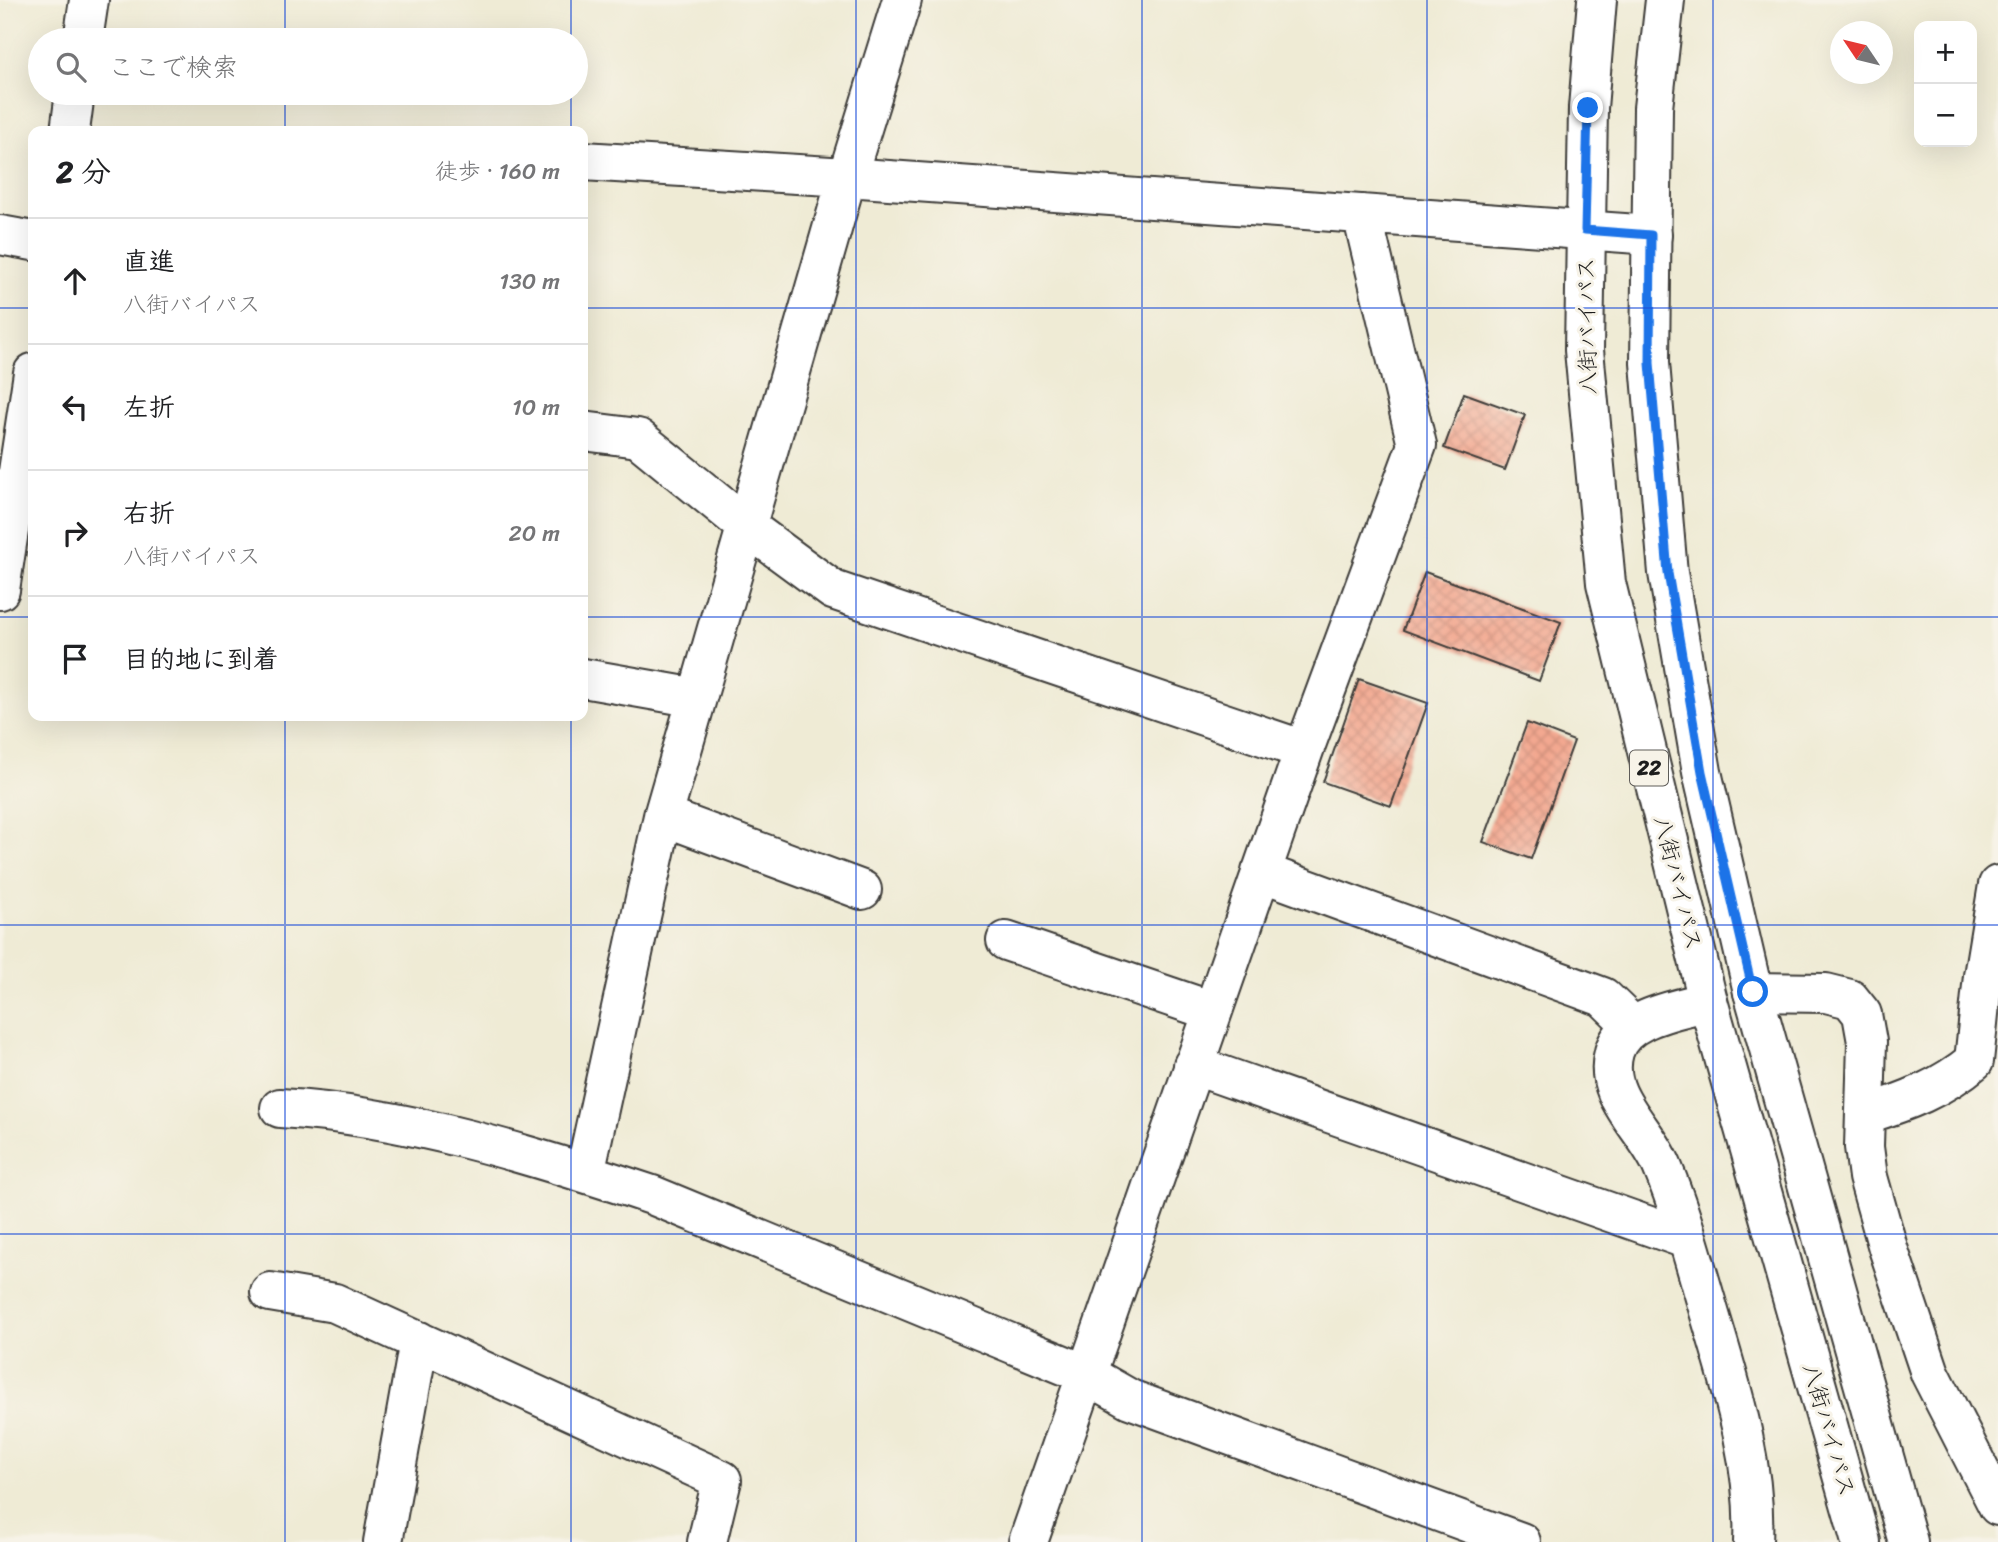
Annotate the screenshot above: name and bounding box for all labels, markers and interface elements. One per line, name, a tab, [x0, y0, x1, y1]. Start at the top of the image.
north arrow	[1830, 21, 1893, 84]
map controls	[1914, 21, 1977, 147]
button: +	[1914, 21, 1977, 84]
search box	[28, 28, 588, 105]
text: ここで検索	[108, 44, 238, 90]
icon: search	[52, 48, 90, 86]
button: −	[1914, 84, 1977, 147]
route end	[1572, 92, 1603, 123]
text: 2 分	[56, 145, 111, 199]
text: 徒歩 · 160 m	[435, 151, 560, 192]
text: 直進	[123, 238, 175, 284]
street label: 八街バイパス	[1565, 257, 1609, 395]
text: 130 m	[499, 261, 560, 302]
icon: ahead	[56, 262, 94, 300]
text: 八街バイパス	[123, 284, 261, 325]
text: 左折	[123, 384, 175, 430]
text: 10 m	[512, 387, 560, 428]
icon: left	[56, 388, 94, 426]
text: 右折	[123, 490, 175, 536]
text: 20 m	[509, 513, 560, 554]
icon: right	[56, 514, 94, 552]
text: 八街バイパス	[123, 536, 261, 577]
text: 目的地に到着	[123, 636, 279, 682]
icon: arrive	[56, 640, 94, 678]
road number: 22	[1630, 750, 1668, 786]
street label: 八街バイパス	[1641, 811, 1715, 955]
route start	[1737, 976, 1768, 1007]
street label: 八街バイパス	[1790, 1358, 1868, 1502]

